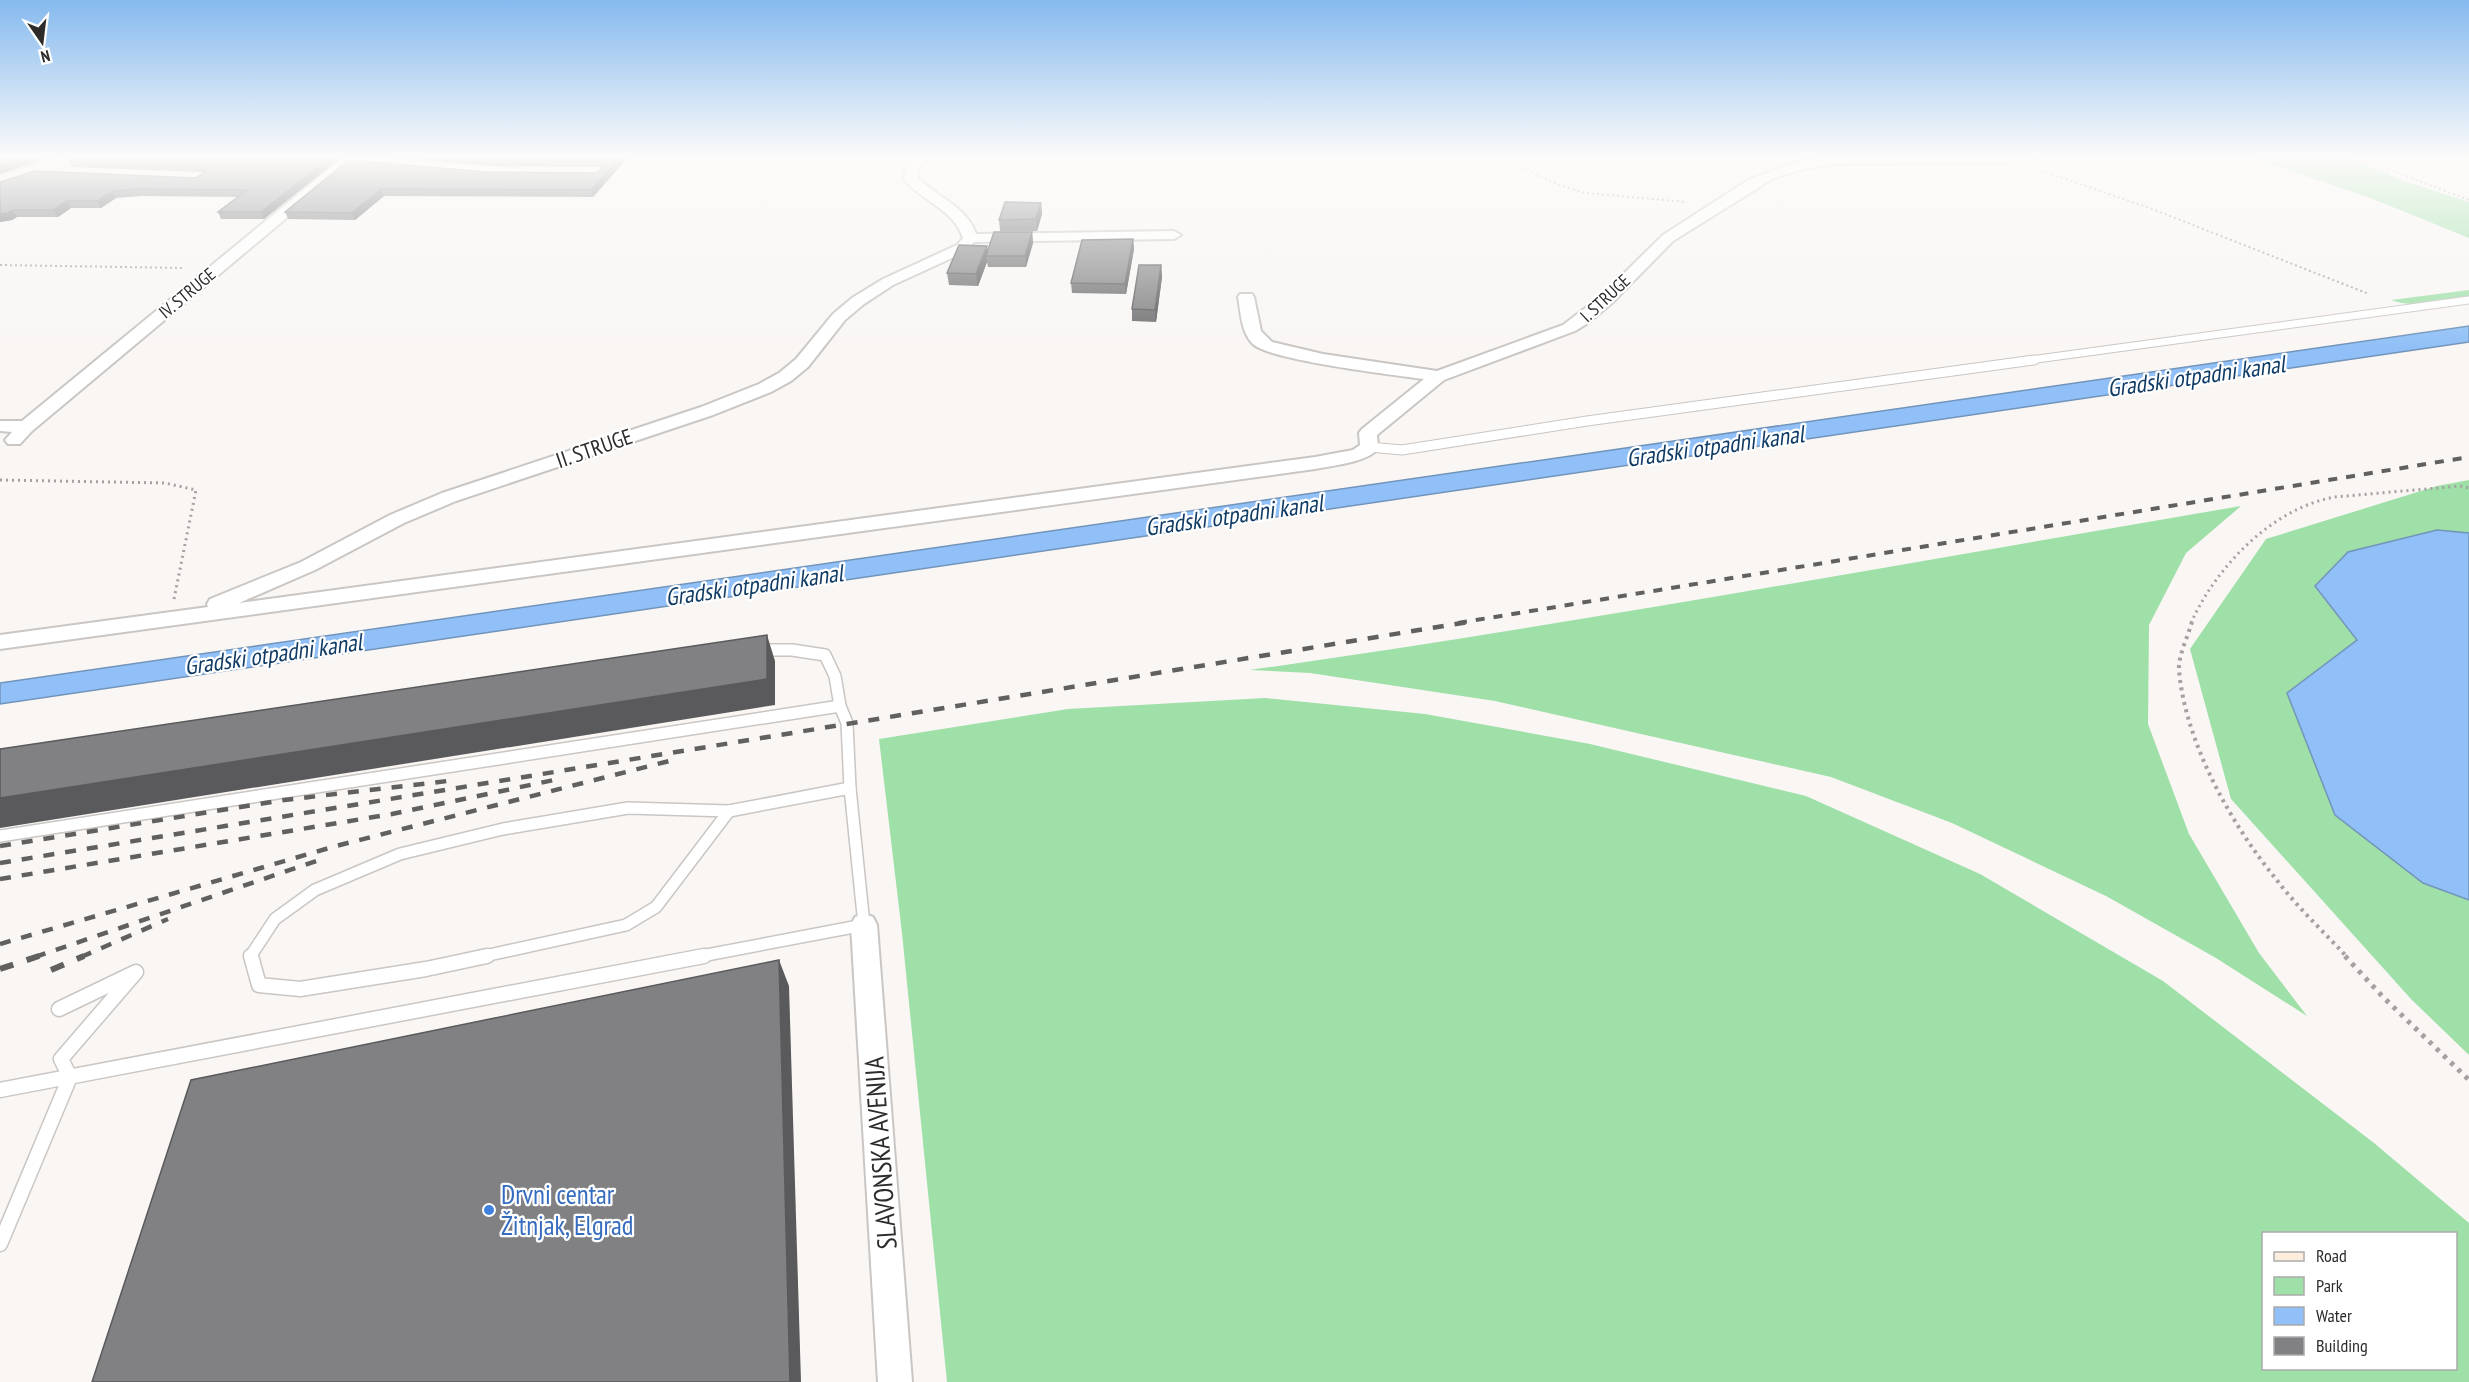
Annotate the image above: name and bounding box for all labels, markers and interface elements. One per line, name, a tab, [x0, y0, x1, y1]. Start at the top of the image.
north arrow	[12, 12, 72, 72]
text: N	[39, 46, 52, 67]
street label: IV. STRUGE	[154, 263, 220, 323]
street label: I. STRUGE	[1575, 269, 1635, 327]
water label: Gradski otpadni kanal	[2105, 348, 2289, 404]
water label: Gradski otpadni kanal	[1624, 418, 1808, 474]
street label: II. STRUGE	[552, 422, 636, 474]
water label: Gradski otpadni kanal	[1143, 487, 1327, 543]
water label: Gradski otpadni kanal	[663, 557, 847, 613]
water label: Gradski otpadni kanal	[182, 626, 366, 682]
street label: SLAVONSKA AVENIJA	[856, 1055, 904, 1250]
place label: Drvni centar Žitnjak, Elgrad	[501, 1177, 633, 1242]
marker: Drvni centar Žitnjak, Elgrad	[482, 1203, 496, 1217]
legend	[2262, 1232, 2457, 1370]
text: Road	[2316, 1244, 2347, 1267]
text: Park	[2316, 1274, 2343, 1297]
text: Water	[2316, 1304, 2352, 1327]
text: Building	[2316, 1334, 2368, 1357]

